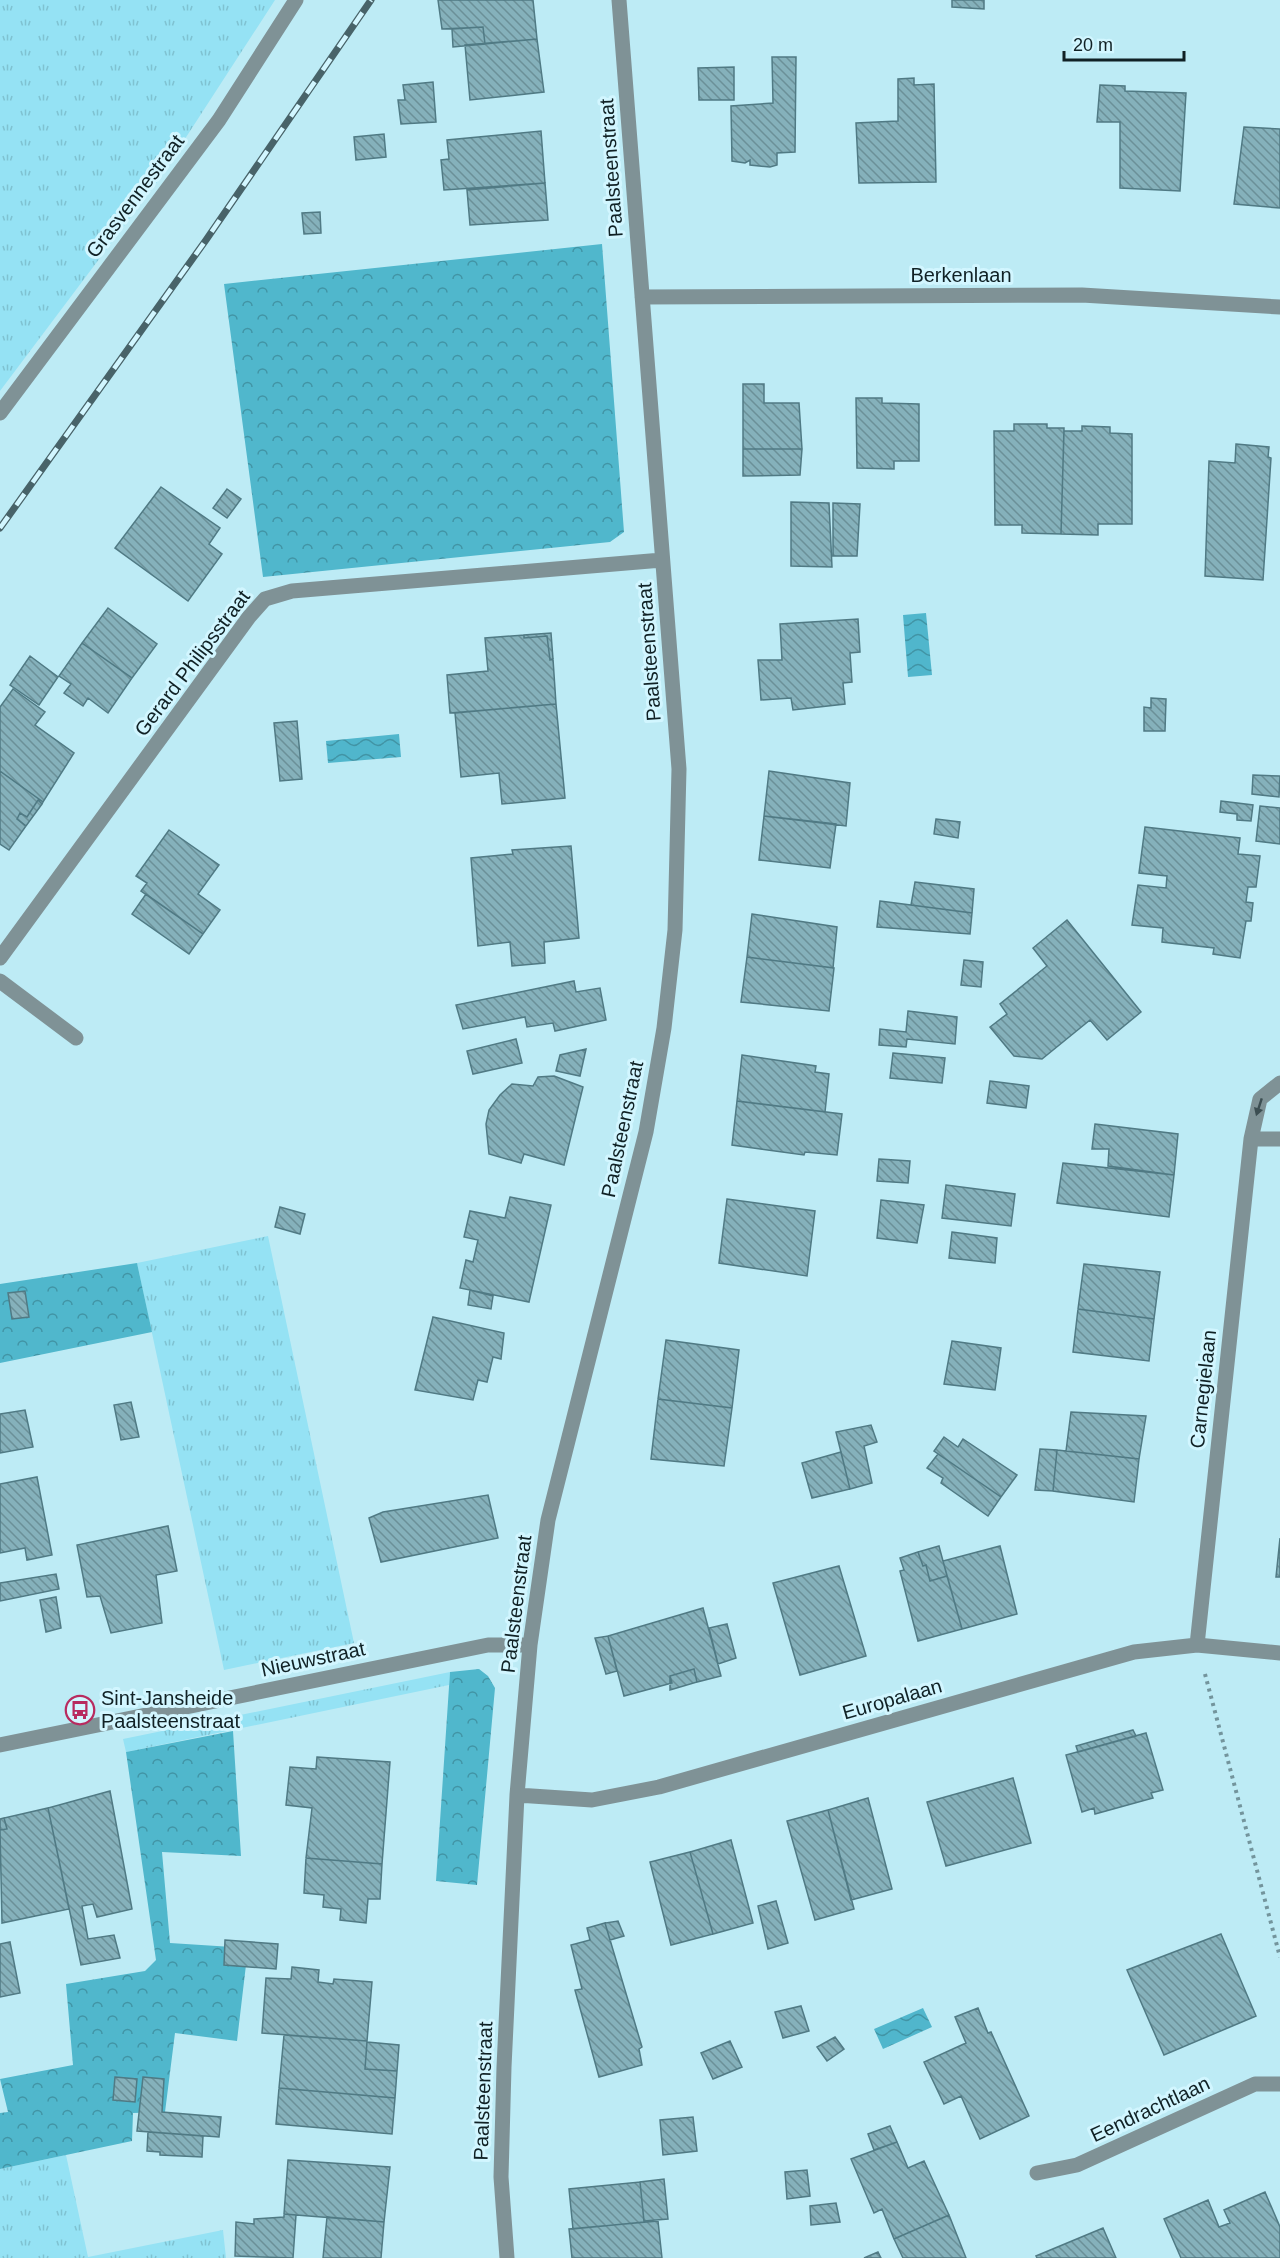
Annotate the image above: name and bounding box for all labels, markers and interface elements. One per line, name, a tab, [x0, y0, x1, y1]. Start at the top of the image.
scale bar	[1064, 24, 1184, 62]
text: 20 m	[1073, 35, 1113, 55]
street label: Paalsteenstraat	[595, 97, 627, 238]
street label: Grasvennestraat	[82, 130, 189, 262]
street label: Berkenlaan	[910, 264, 1012, 286]
street label: Paalsteenstraat	[633, 581, 665, 722]
street label: Gerard Philipsstraat	[130, 585, 254, 740]
street label: Paalsteenstraat	[597, 1058, 647, 1199]
one-way arrow	[1254, 1098, 1263, 1116]
street label: Carnegielaan	[1186, 1329, 1220, 1449]
street label: Paalsteenstraat	[497, 1533, 535, 1674]
street label: Nieuwstraat	[259, 1637, 367, 1681]
street label: Europalaan	[840, 1674, 944, 1724]
place label: Sint-Jansheide Paalsteenstraat	[101, 1687, 240, 1732]
bus stop icon: Sint-Jansheide Paalsteenstraat	[64, 1694, 96, 1726]
street label: Paalsteenstraat	[470, 2021, 496, 2161]
street label: Eendrachtlaan	[1087, 2072, 1213, 2146]

